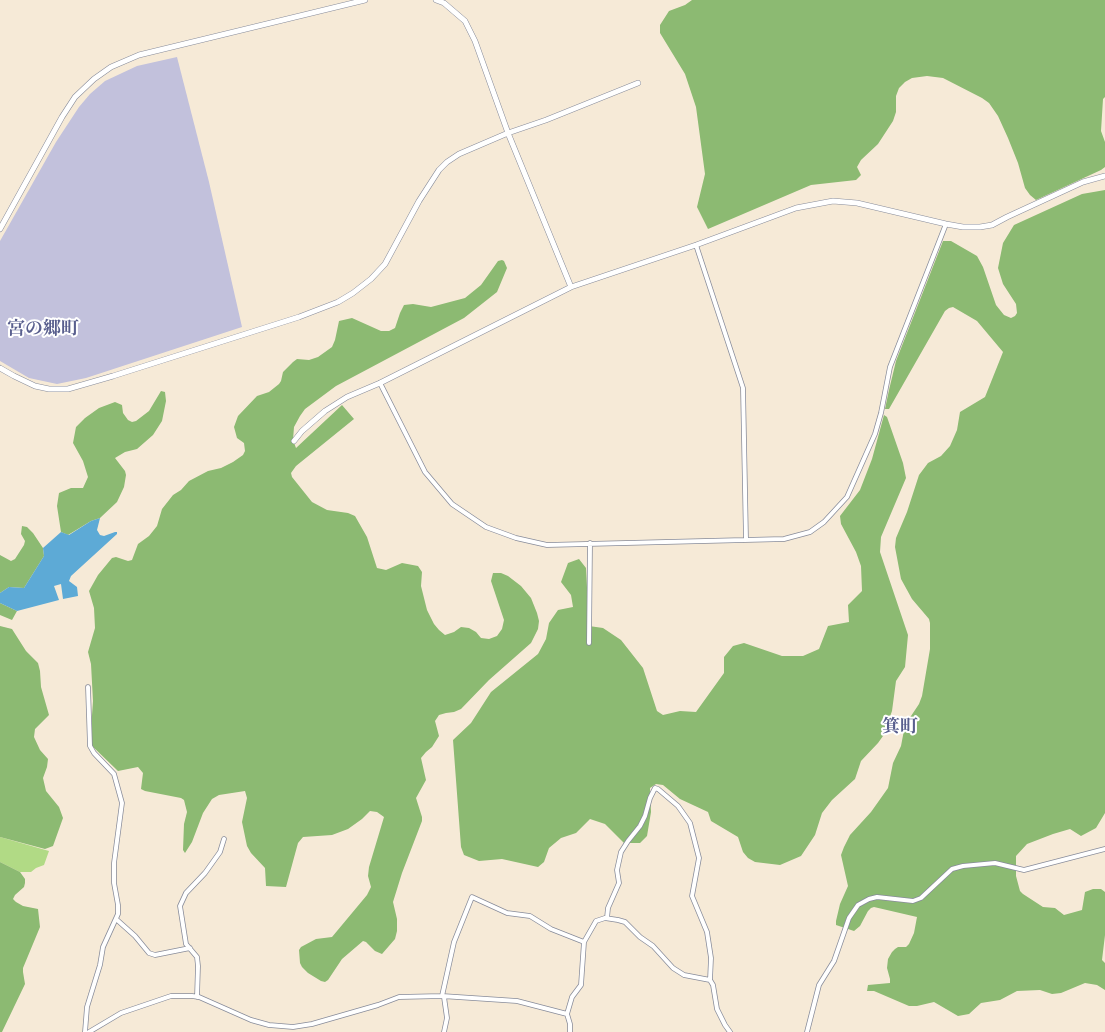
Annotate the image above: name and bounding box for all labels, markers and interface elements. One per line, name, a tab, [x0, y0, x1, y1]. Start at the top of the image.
district label: 宮の郷町	[7, 320, 79, 342]
district label: 箕町	[882, 718, 918, 740]

